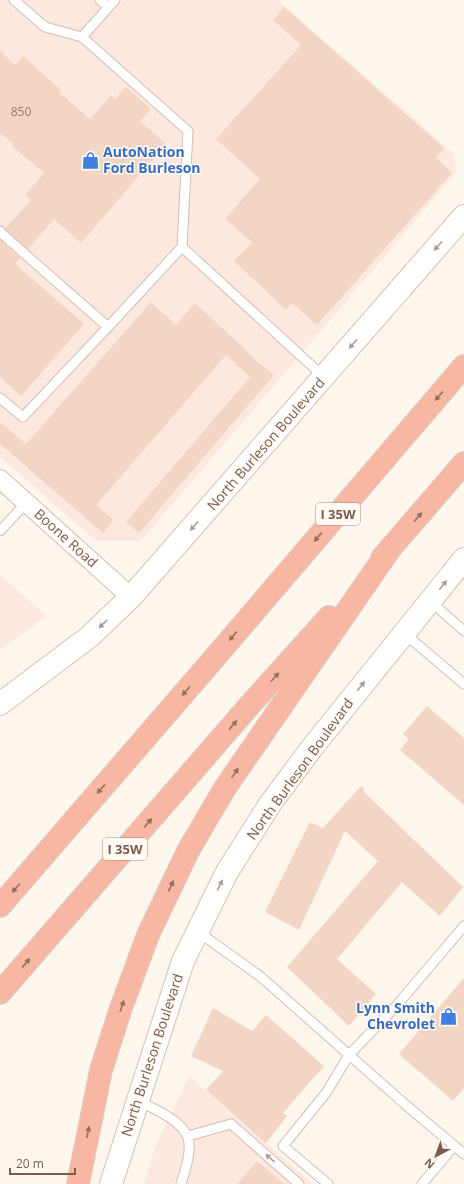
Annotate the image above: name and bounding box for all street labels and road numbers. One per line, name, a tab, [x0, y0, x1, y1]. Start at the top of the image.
street label: North Burleson Boulevard	[203, 373, 329, 514]
road number: I 35W	[316, 503, 360, 525]
street label: Boone Road	[30, 504, 102, 571]
street label: North Burleson Boulevard	[242, 694, 357, 843]
road number: I 35W	[103, 838, 147, 860]
street label: North Burleson Boulevard	[116, 971, 187, 1139]

